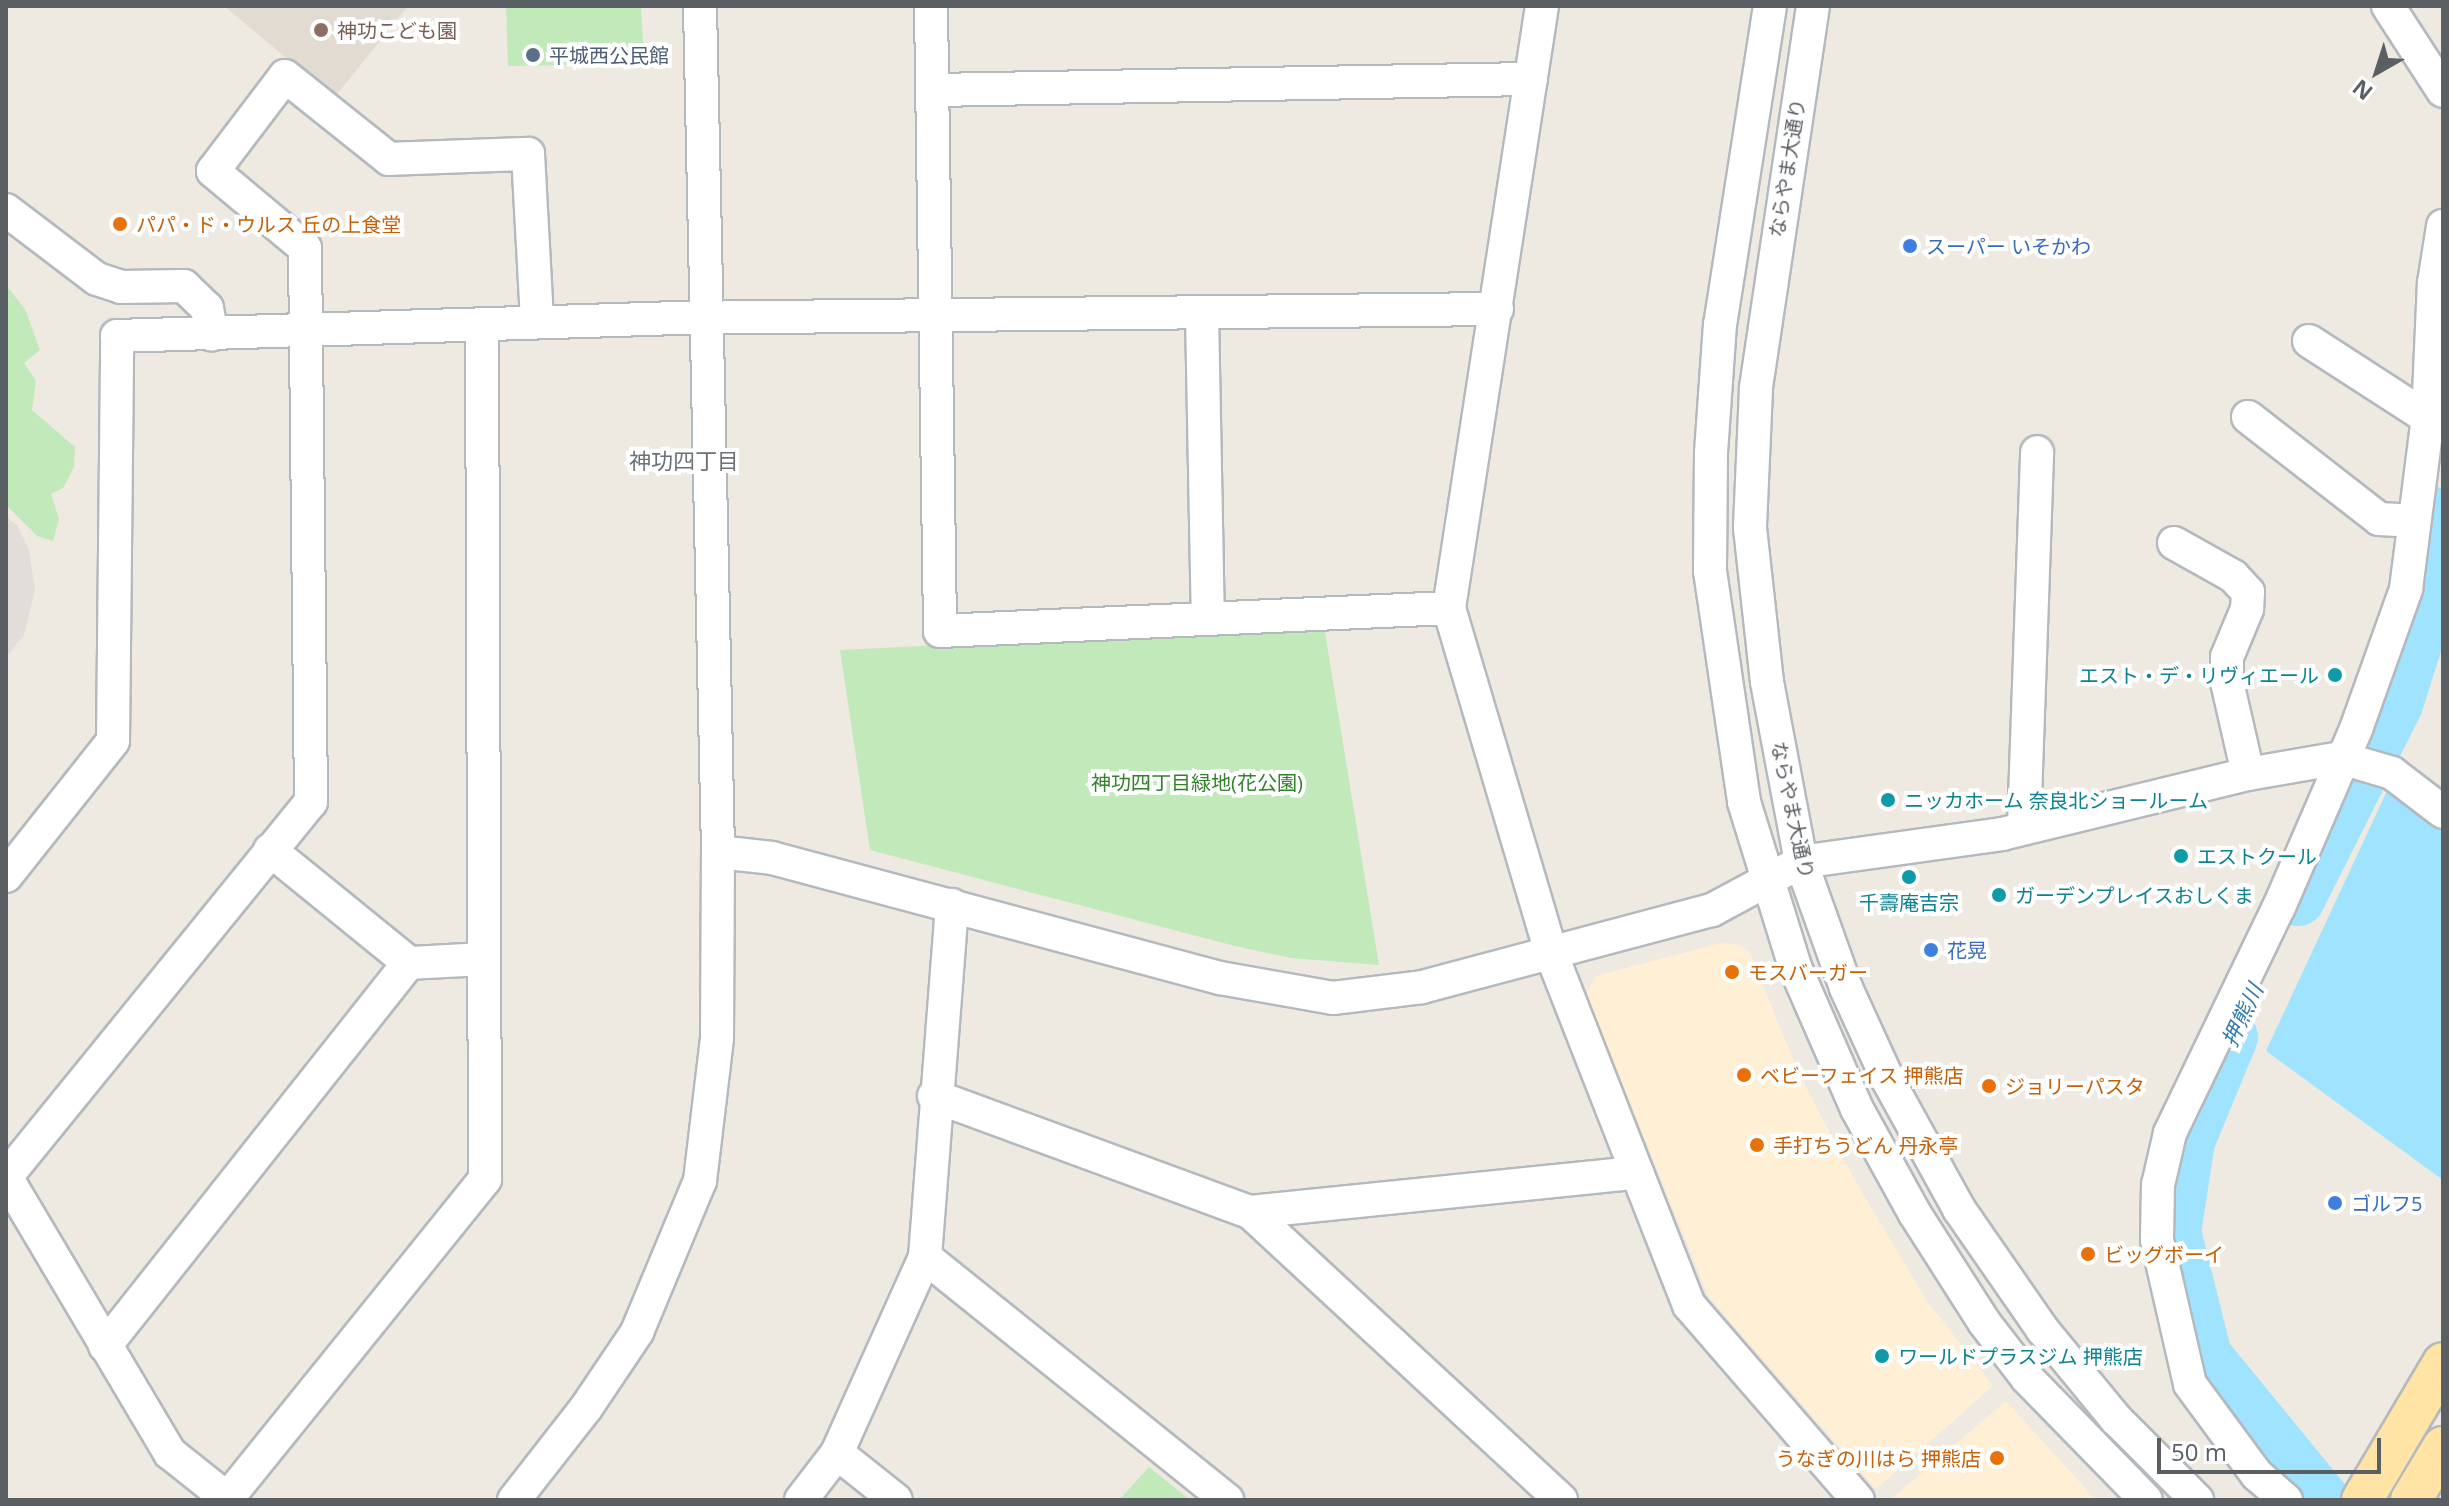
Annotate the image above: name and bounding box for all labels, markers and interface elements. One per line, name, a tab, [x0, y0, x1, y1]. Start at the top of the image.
place label: 神功こども園	[337, 18, 457, 42]
marker: 神功こども園	[312, 21, 330, 39]
north arrow	[2337, 32, 2417, 112]
place label: 平城西公民館	[549, 43, 669, 67]
marker: 平城西公民館	[524, 46, 542, 64]
text: N	[2346, 73, 2378, 108]
street label: ならやま大通り	[1764, 97, 1810, 239]
place label: パパ・ド・ウルス 丘の上食堂	[136, 212, 401, 236]
marker: パパ・ド・ウルス 丘の上食堂	[111, 215, 129, 233]
place label: スーパー いそかわ	[1926, 234, 2091, 258]
marker: スーパー いそかわ	[1901, 237, 1919, 255]
district label: 神功四丁目	[629, 448, 739, 474]
place label: エスト・デ・リヴィエール	[2079, 663, 2319, 687]
marker: エスト・デ・リヴィエール	[2326, 666, 2344, 684]
street label: ならやま大通り	[1767, 739, 1819, 881]
park label: 神功四丁目緑地(花公園)	[1091, 770, 1303, 794]
place label: ニッカホーム 奈良北ショールーム	[1904, 788, 2209, 812]
marker: ニッカホーム 奈良北ショールーム	[1879, 791, 1897, 809]
place label: エストクール	[2197, 844, 2317, 868]
marker: エストクール	[2172, 847, 2190, 865]
marker: 千壽庵吉宗	[1900, 868, 1918, 886]
place label: ガーデンプレイスおしくま	[2015, 883, 2255, 907]
marker: ガーデンプレイスおしくま	[1990, 886, 2008, 904]
place label: 千壽庵吉宗	[1859, 890, 1959, 914]
place label: 花晃	[1947, 938, 1987, 962]
marker: 花晃	[1922, 941, 1940, 959]
place label: モスバーガー	[1748, 960, 1868, 984]
marker: モスバーガー	[1723, 963, 1741, 981]
water label: 押熊川	[2216, 980, 2268, 1050]
place label: ベビーフェイス 押熊店	[1760, 1063, 1965, 1087]
marker: ベビーフェイス 押熊店	[1735, 1066, 1753, 1084]
place label: ジョリーパスタ	[2005, 1074, 2145, 1098]
marker: ジョリーパスタ	[1980, 1077, 1998, 1095]
place label: 手打ちうどん 丹永亭	[1773, 1133, 1958, 1157]
marker: 手打ちうどん 丹永亭	[1748, 1136, 1766, 1154]
place label: ゴルフ5	[2351, 1191, 2422, 1215]
marker: ゴルフ5	[2326, 1194, 2344, 1212]
place label: ビッグボーイ	[2104, 1242, 2224, 1266]
marker: ビッグボーイ	[2079, 1245, 2097, 1263]
place label: ワールドプラスジム 押熊店	[1898, 1344, 2143, 1368]
marker: ワールドプラスジム 押熊店	[1873, 1347, 1891, 1365]
scale bar	[2161, 1422, 2385, 1472]
text: 50 m	[2171, 1435, 2227, 1468]
place label: うなぎの川はら 押熊店	[1776, 1446, 1981, 1470]
marker: うなぎの川はら 押熊店	[1988, 1449, 2006, 1467]

